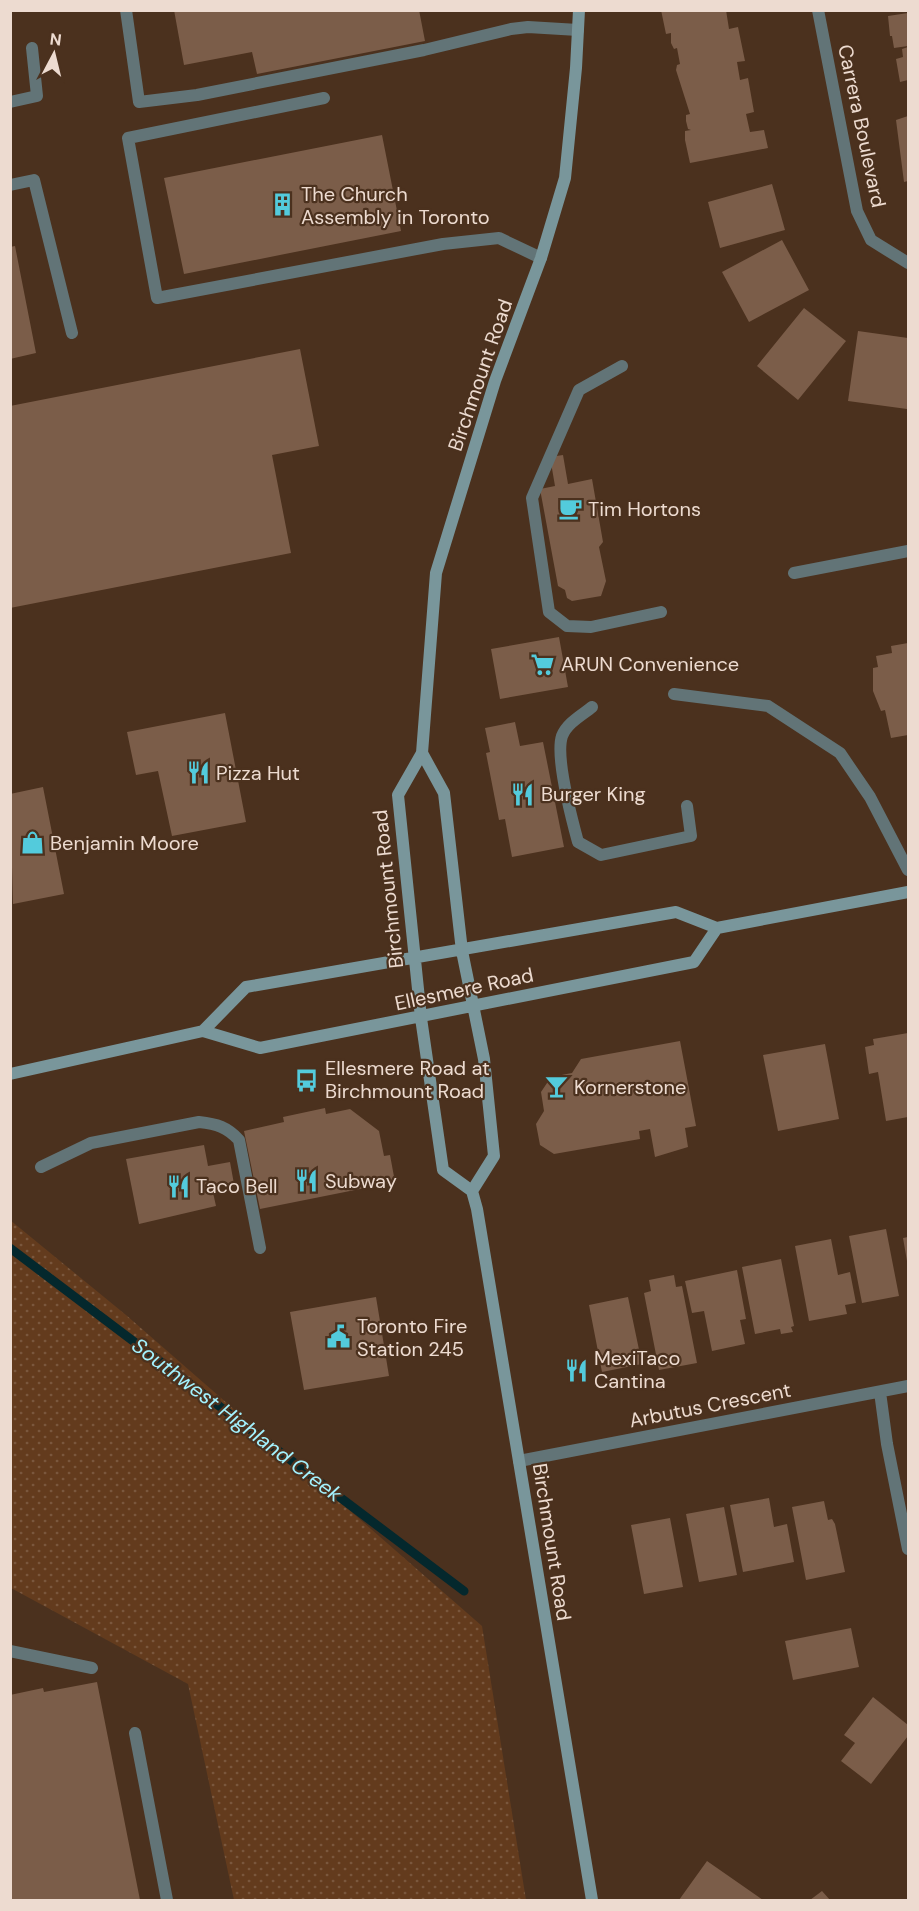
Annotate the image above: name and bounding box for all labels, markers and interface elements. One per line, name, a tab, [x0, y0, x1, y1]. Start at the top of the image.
north arrow	[24, 24, 84, 84]
text: N	[49, 28, 63, 51]
street label: Carrera Boulevard	[832, 42, 892, 210]
place label: The Church Assembly in Toronto	[301, 181, 490, 230]
building icon: The Church Assembly in Toronto	[270, 192, 296, 218]
street label: Birchmount Road	[442, 296, 518, 454]
cafe icon: Tim Hortons	[557, 496, 583, 522]
place label: Tim Hortons	[588, 496, 701, 522]
supermarket icon: ARUN Convenience	[530, 651, 556, 677]
place label: ARUN Convenience	[561, 651, 739, 677]
restaurant icon: Pizza Hut	[185, 760, 211, 786]
place label: Pizza Hut	[216, 760, 300, 786]
restaurant icon: Burger King	[510, 781, 536, 807]
place label: Burger King	[541, 781, 646, 807]
street label: Birchmount Road	[367, 808, 409, 970]
shop icon: Benjamin Moore	[19, 830, 45, 856]
place label: Benjamin Moore	[50, 830, 199, 856]
street label: Ellesmere Road	[392, 962, 536, 1016]
place label: Ellesmere Road at Birchmount Road	[325, 1055, 490, 1104]
bus stop icon: Ellesmere Road at Birchmount Road	[294, 1067, 320, 1093]
bar icon: Kornerstone	[543, 1074, 569, 1100]
place label: Kornerstone	[574, 1074, 686, 1100]
restaurant icon: Subway	[294, 1168, 320, 1194]
place label: Subway	[325, 1168, 397, 1194]
restaurant icon: Taco Bell	[165, 1173, 191, 1199]
place label: Taco Bell	[196, 1173, 278, 1199]
place label: Toronto Fire Station 245	[357, 1313, 467, 1362]
public building icon: Toronto Fire Station 245	[326, 1324, 352, 1350]
water label: Southwest Highland Creek	[126, 1332, 348, 1509]
place label: MexiTaco Cantina	[594, 1345, 680, 1394]
restaurant icon: MexiTaco Cantina	[563, 1357, 589, 1383]
street label: Arbutus Crescent	[627, 1377, 793, 1433]
street label: Birchmount Road	[527, 1461, 577, 1623]

